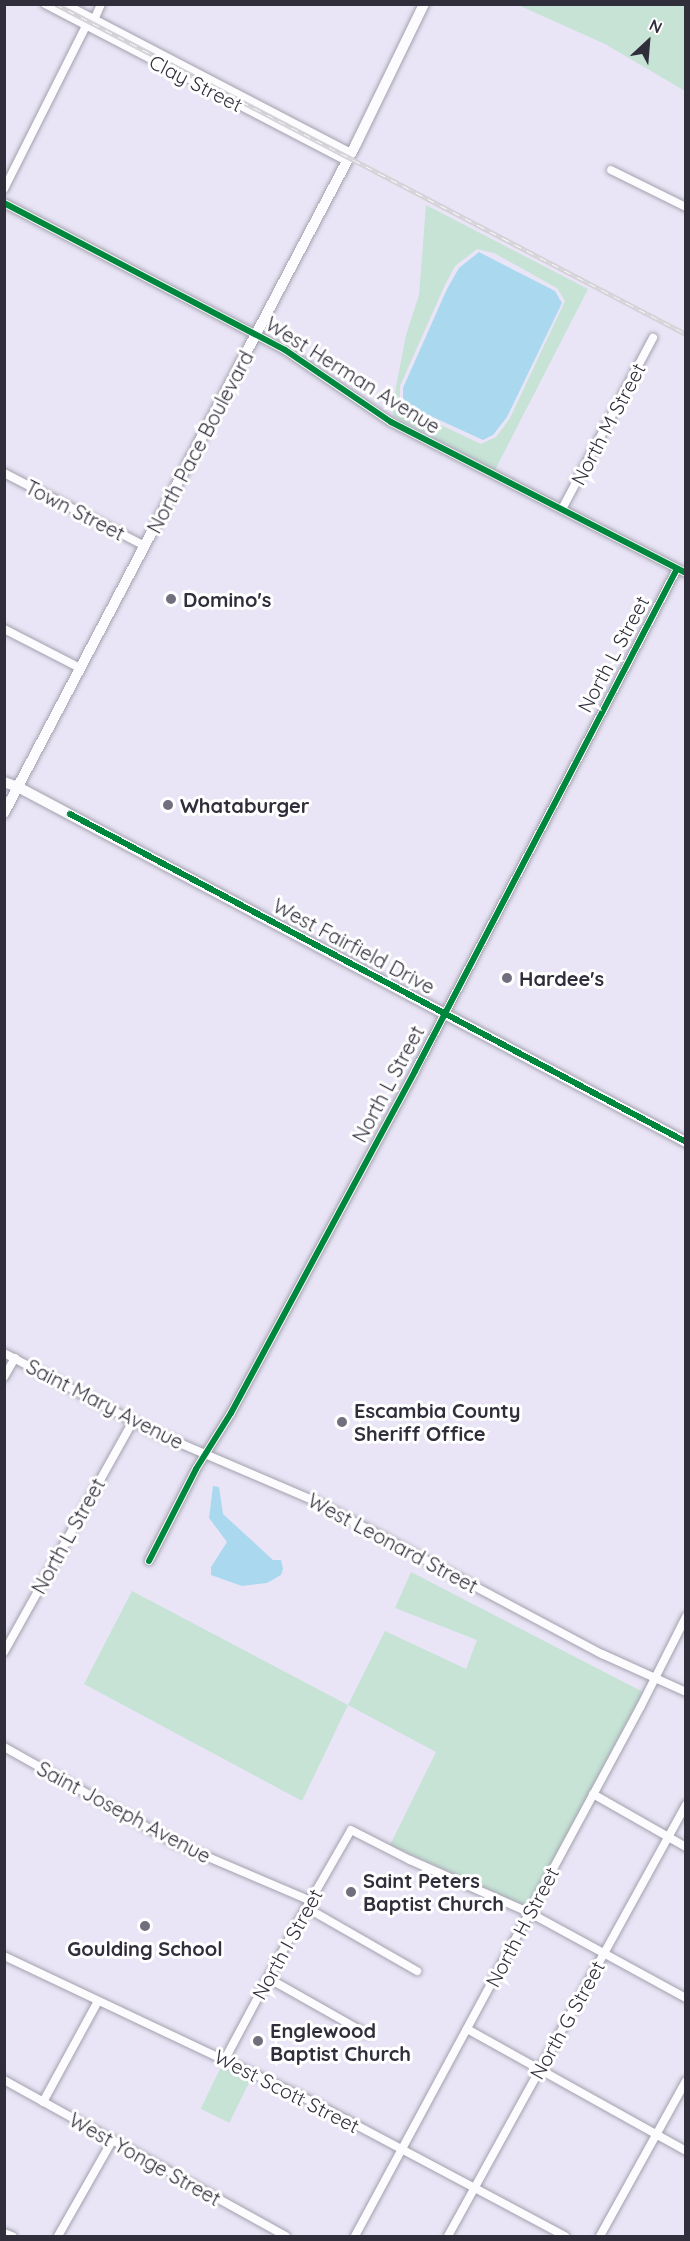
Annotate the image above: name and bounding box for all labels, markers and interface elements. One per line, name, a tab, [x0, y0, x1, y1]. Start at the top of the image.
north arrow	[618, 12, 678, 72]
text: N	[646, 14, 666, 37]
street label: Clay Street	[145, 49, 247, 117]
street label: West Herman Avenue	[261, 312, 445, 438]
street label: North Pace Boulevard	[142, 347, 258, 537]
street label: North M Street	[566, 359, 650, 489]
street label: Town Street	[21, 475, 129, 545]
place label: Domino's	[183, 587, 271, 611]
marker: Domino's	[164, 592, 178, 606]
street label: North L Street	[572, 592, 654, 716]
place label: Whataburger	[180, 793, 309, 817]
marker: Whataburger	[161, 798, 175, 812]
street label: West Fairfield Drive	[269, 893, 439, 999]
place label: Hardee's	[519, 966, 604, 990]
marker: Hardee's	[500, 971, 514, 985]
street label: North L Street	[347, 1022, 429, 1146]
street label: Saint Mary Avenue	[22, 1354, 188, 1454]
place label: Escambia County Sheriff Office	[354, 1398, 521, 1445]
marker: Escambia County Sheriff Office	[335, 1415, 349, 1429]
street label: North L Street	[26, 1474, 110, 1598]
street label: West Leonard Street	[304, 1488, 482, 1598]
street label: Saint Joseph Avenue	[33, 1756, 215, 1868]
street label: North H Street	[480, 1863, 564, 1991]
place label: Saint Peters Baptist Church	[363, 1868, 504, 1915]
street label: North I Street	[247, 1884, 327, 2004]
marker: Saint Peters Baptist Church	[344, 1885, 358, 1899]
marker: Goulding School	[138, 1919, 152, 1933]
place label: Goulding School	[67, 1936, 223, 1960]
street label: North G Street	[525, 1956, 609, 2084]
place label: Englewood Baptist Church	[270, 2018, 411, 2065]
marker: Englewood Baptist Church	[251, 2034, 265, 2048]
street label: West Scott Street	[211, 2044, 363, 2138]
street label: West Yonge Street	[65, 2107, 225, 2211]

